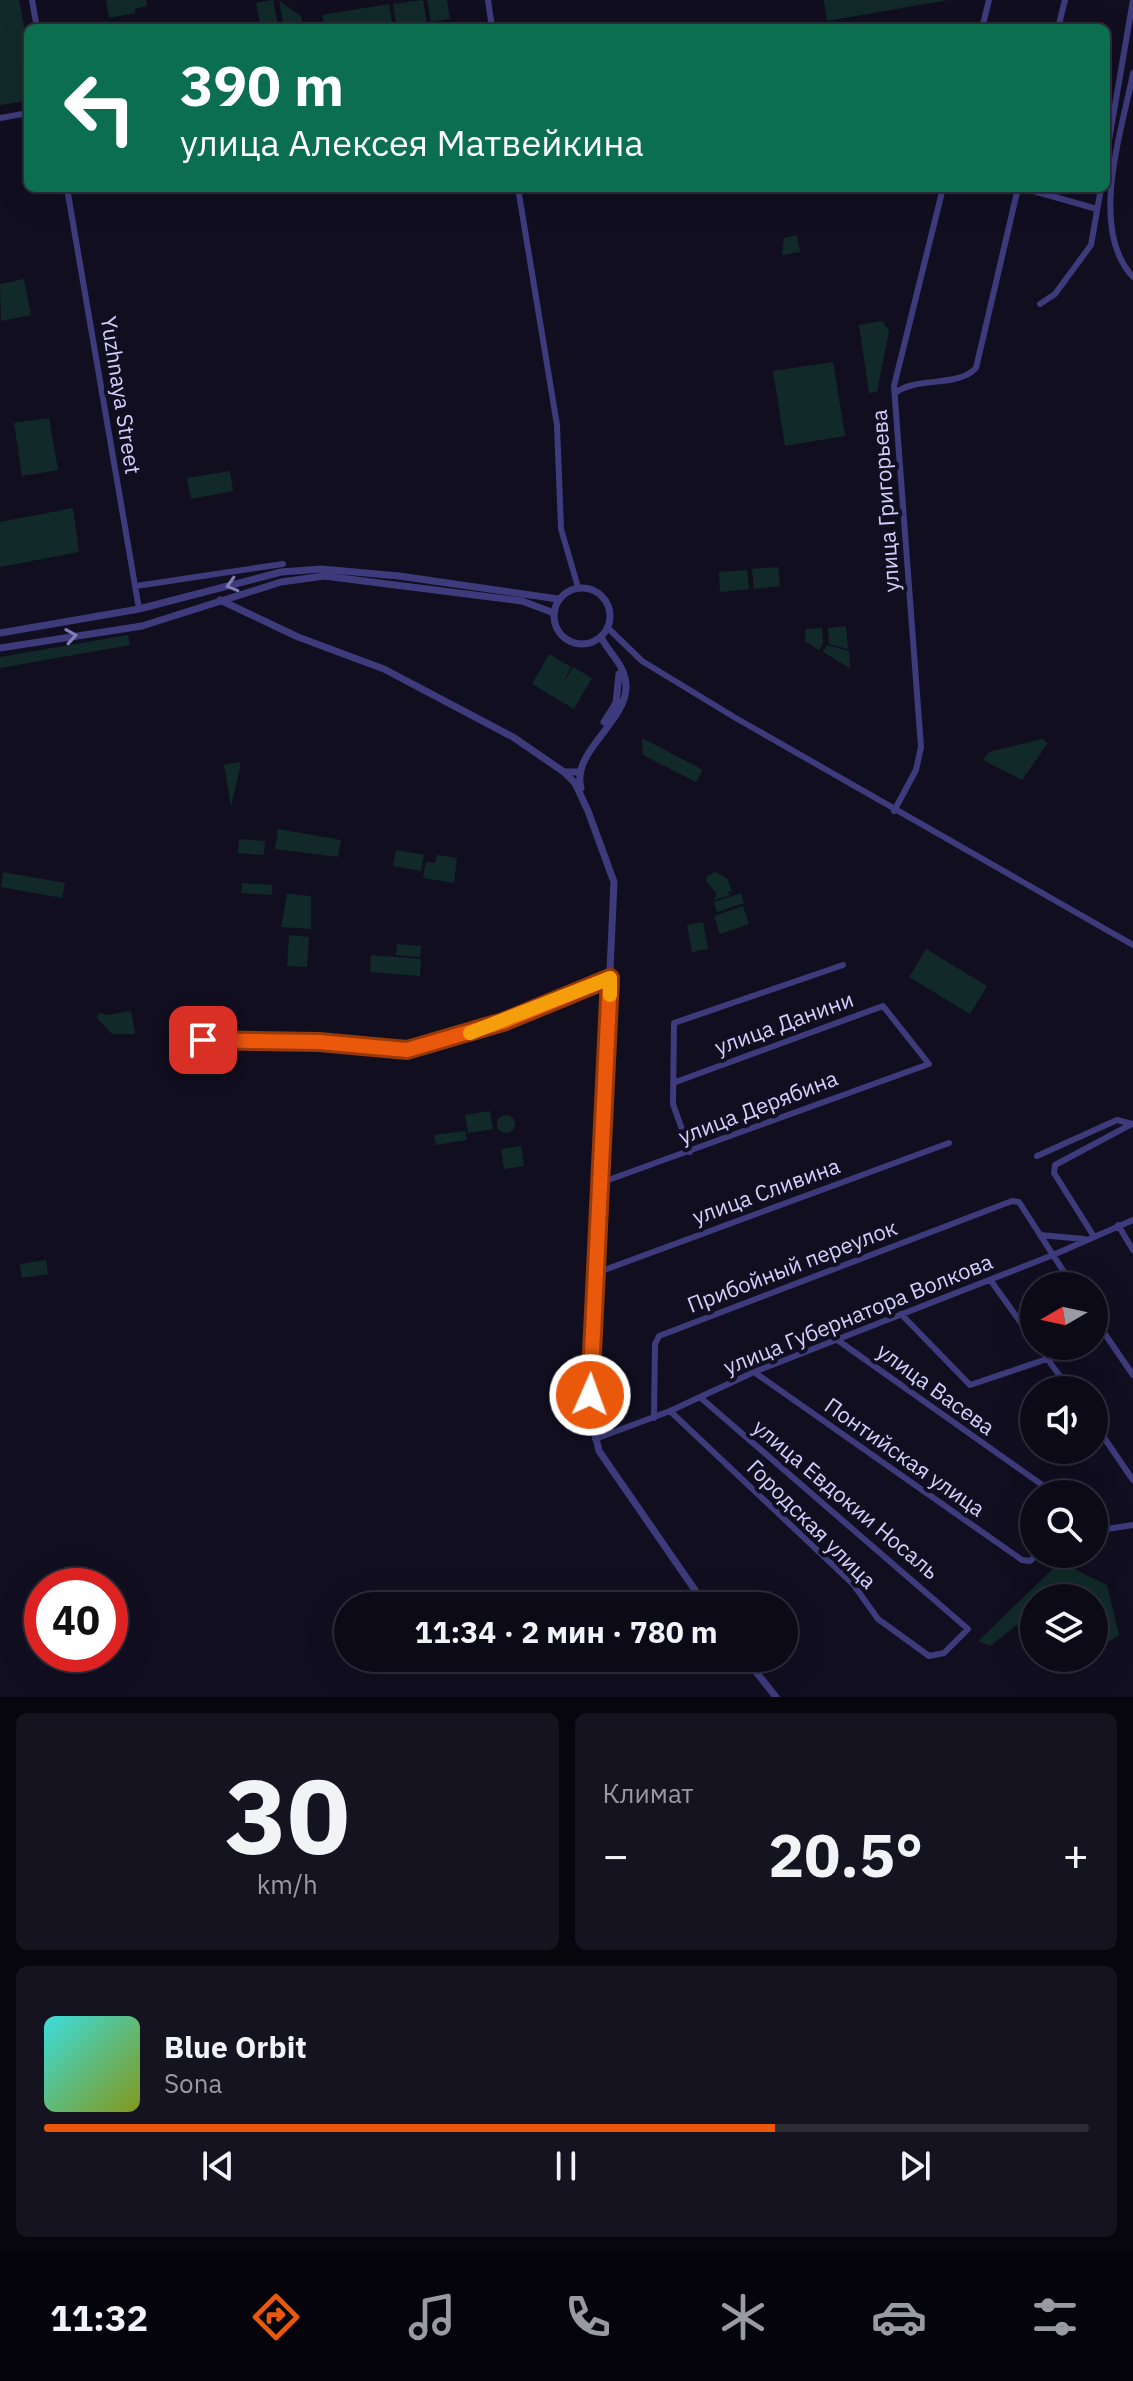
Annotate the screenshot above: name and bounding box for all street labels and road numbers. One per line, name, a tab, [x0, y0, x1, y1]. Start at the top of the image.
street label: Yuzhnaya Street	[95, 314, 148, 476]
street label: улица Григорьева	[864, 408, 905, 593]
street label: улица Данини	[711, 984, 857, 1061]
street label: улица Дерябина	[674, 1063, 842, 1150]
street label: улица Сливина	[688, 1150, 844, 1231]
street label: Прибойный переулок	[683, 1212, 901, 1319]
street label: улица Губернатора Волкова	[719, 1246, 997, 1381]
street label: улица Васева	[871, 1336, 1001, 1441]
street label: Понтийская улица	[819, 1390, 991, 1523]
street label: улица Евдокии Носаль	[747, 1412, 946, 1585]
street label: Городская улица	[741, 1453, 884, 1595]

